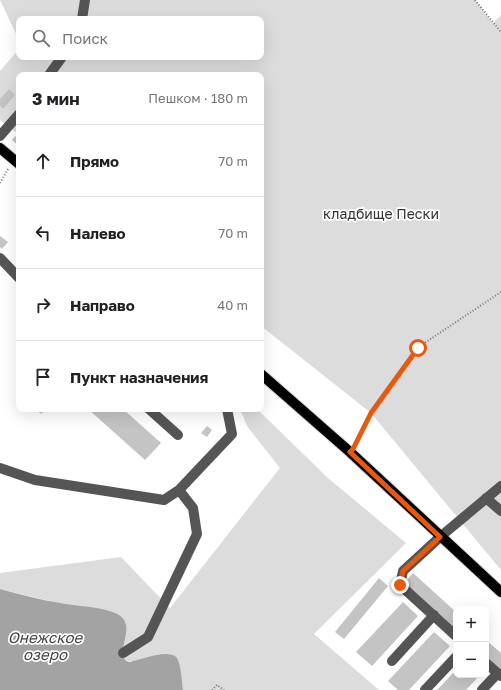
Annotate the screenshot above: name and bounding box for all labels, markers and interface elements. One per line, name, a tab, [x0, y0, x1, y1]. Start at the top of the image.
search box	[16, 16, 264, 60]
icon: search	[30, 27, 52, 49]
text: Поиск	[62, 29, 108, 47]
text: 3 мин	[32, 88, 80, 109]
text: Пешком · 180 m	[148, 90, 248, 106]
icon: ahead	[32, 150, 54, 172]
text: Прямо	[70, 152, 119, 170]
text: 70 m	[218, 153, 248, 169]
park label: кладбище Пески	[323, 205, 439, 222]
icon: left	[32, 222, 54, 244]
text: Налево	[70, 224, 126, 242]
text: 70 m	[218, 225, 248, 241]
icon: right	[32, 294, 54, 316]
text: Направо	[70, 296, 135, 314]
text: 40 m	[217, 297, 248, 313]
route start	[409, 339, 427, 357]
icon: arrive	[32, 366, 54, 388]
text: Пункт назначения	[70, 368, 208, 386]
route end	[391, 576, 409, 594]
map controls	[453, 606, 489, 678]
button: +	[453, 606, 489, 642]
water label: Онежское озеро	[8, 628, 84, 663]
button: −	[453, 642, 489, 678]

